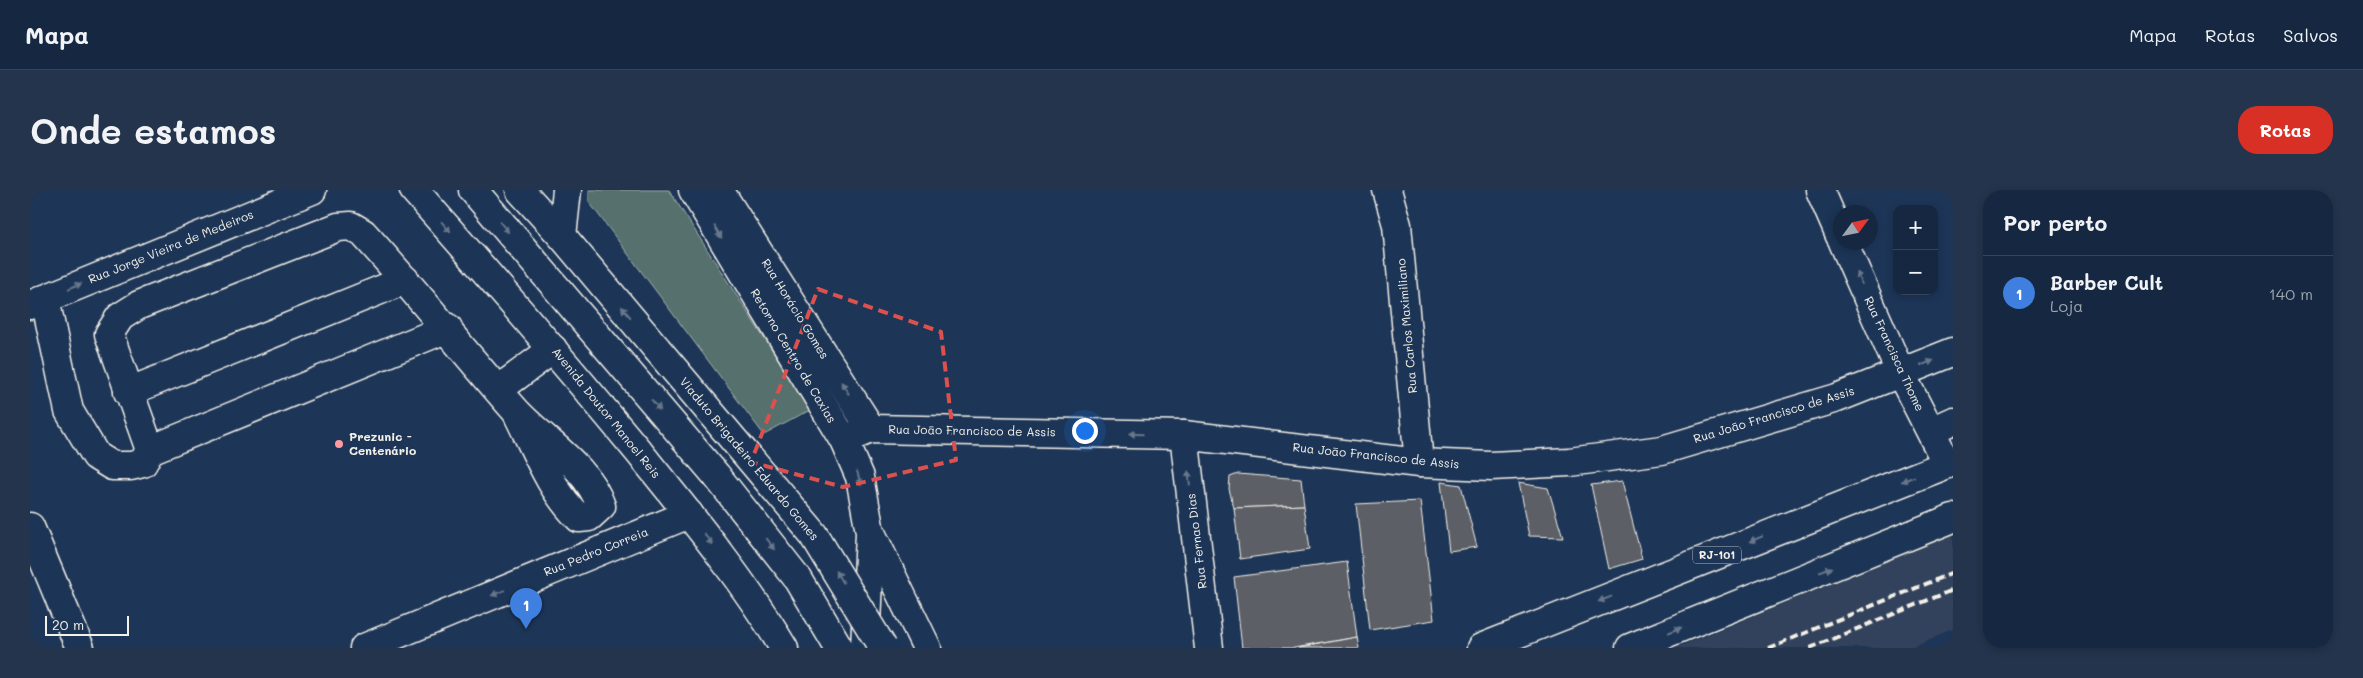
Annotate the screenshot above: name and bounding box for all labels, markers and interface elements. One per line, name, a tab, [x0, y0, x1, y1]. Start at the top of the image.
text: Mapa	[25, 19, 89, 50]
text: Mapa	[2129, 23, 2177, 47]
text: Rotas	[2205, 23, 2255, 47]
text: Salvos	[2283, 23, 2338, 47]
button: Rotas	[2238, 106, 2333, 154]
text: Onde estamos	[30, 107, 276, 153]
street label: Rua Jorge Vieira de Medeiros	[86, 205, 256, 287]
north arrow	[1833, 205, 1878, 250]
map controls	[1893, 205, 1938, 295]
button: +	[1893, 205, 1938, 250]
text: Por perto	[2003, 209, 2107, 236]
one-way arrow	[440, 220, 452, 232]
one-way arrow	[498, 221, 510, 233]
one-way arrow	[713, 225, 722, 238]
button: −	[1893, 250, 1938, 295]
street label: Rua Horácio Gomes	[759, 255, 833, 362]
street label: Rua Carlos Maximiliano	[1392, 258, 1420, 394]
text: Barber Cult	[2050, 270, 2163, 295]
one-way arrow	[1854, 271, 1862, 285]
one-way arrow	[68, 282, 82, 290]
text: 1	[2015, 283, 2023, 304]
text: 140 m	[2269, 283, 2313, 304]
street label: Retorno Centro de Caxias	[747, 285, 840, 426]
street label: Rua Francisca Thome	[1861, 294, 1929, 414]
text: Loja	[2050, 295, 2083, 316]
one-way arrow	[620, 305, 631, 318]
street label: Avenida Doutor Manoel Reis	[549, 344, 665, 481]
one-way arrow	[1920, 359, 1935, 367]
street label: Viaduto Brigadeiro Eduardo Gomes	[677, 373, 823, 543]
one-way arrow	[840, 381, 849, 394]
street label: Rua Joāo Francisco de Assis	[1691, 382, 1856, 446]
one-way arrow	[650, 399, 661, 412]
your location	[1072, 418, 1098, 444]
street label: Rua Joāo Francisco de Assis	[888, 421, 1056, 439]
place label: Prezunic - Centenário	[349, 428, 416, 458]
one-way arrow	[1127, 430, 1143, 438]
marker: Prezunic - Centenário	[333, 438, 345, 450]
street label: Rua Joāo Francisco de Assis	[1292, 438, 1460, 472]
one-way arrow	[1185, 470, 1193, 486]
one-way arrow	[856, 471, 864, 486]
one-way arrow	[1900, 476, 1915, 484]
street label: Rua Fernao Dias	[1182, 492, 1210, 590]
street label: Rua Pedro Correia	[541, 523, 650, 579]
one-way arrow	[703, 532, 713, 546]
one-way arrow	[1749, 536, 1764, 543]
one-way arrow	[765, 537, 776, 550]
road number: RJ-101	[1693, 546, 1741, 564]
one-way arrow	[1819, 566, 1834, 573]
one-way arrow	[835, 570, 844, 583]
pin: 1	[510, 588, 542, 629]
one-way arrow	[491, 589, 505, 597]
one-way arrow	[1598, 596, 1613, 603]
scale bar	[45, 613, 129, 636]
text: 20 m	[52, 615, 84, 634]
one-way arrow	[1668, 626, 1683, 633]

